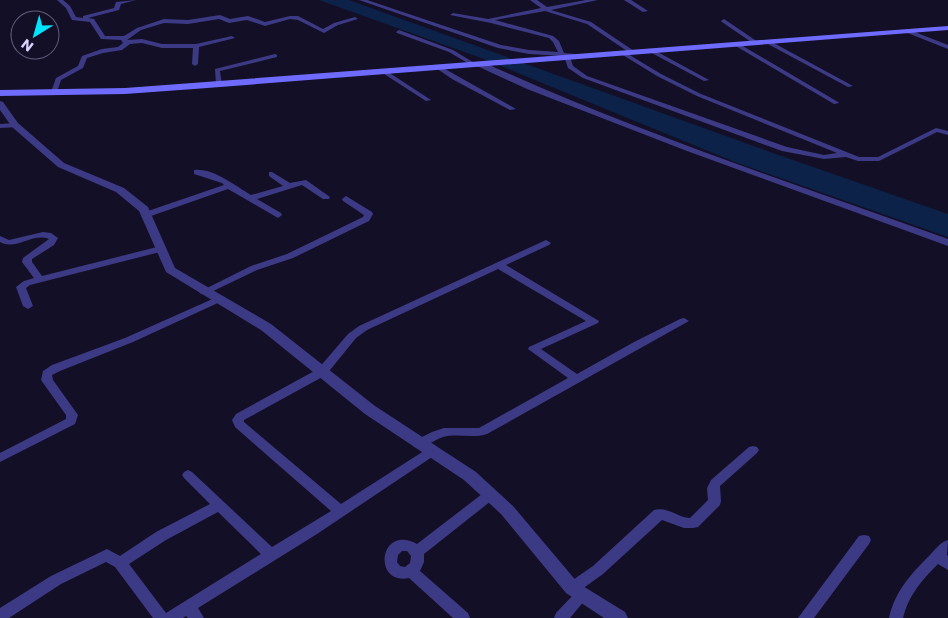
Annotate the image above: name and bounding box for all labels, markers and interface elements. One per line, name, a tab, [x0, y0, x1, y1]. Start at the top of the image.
north arrow	[10, 10, 60, 60]
text: N	[17, 34, 37, 57]

